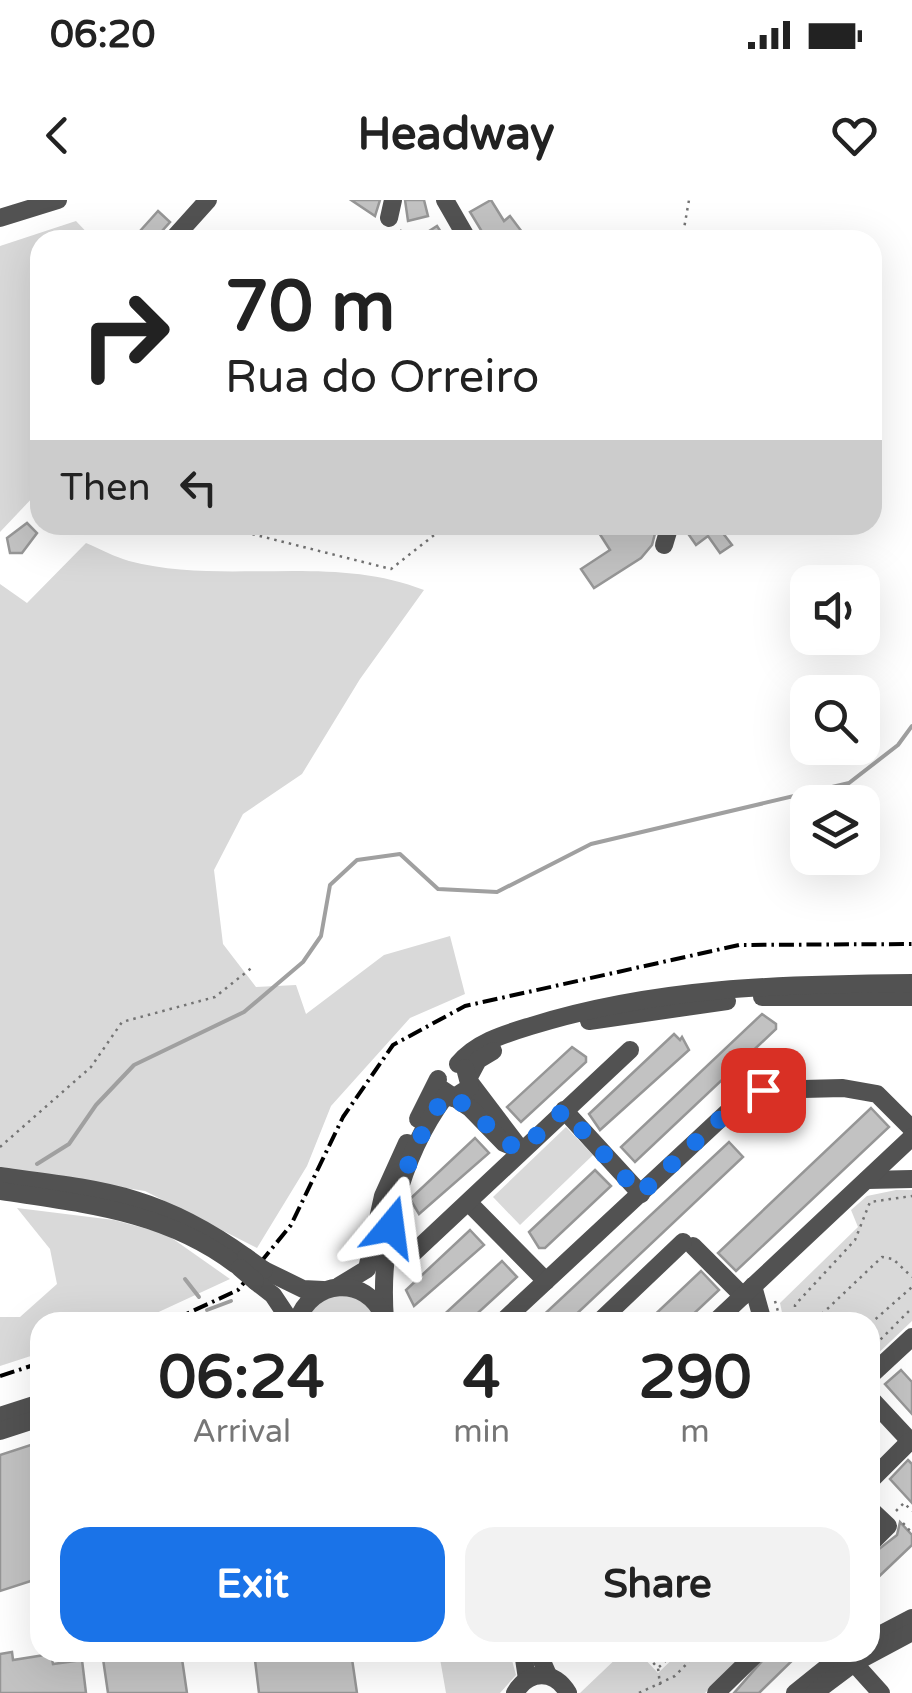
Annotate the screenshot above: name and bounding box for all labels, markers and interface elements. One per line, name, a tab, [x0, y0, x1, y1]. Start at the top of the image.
text: 06:20	[50, 12, 155, 58]
icon: back	[30, 108, 85, 163]
text: Headway	[358, 108, 554, 162]
icon: heart	[827, 108, 882, 163]
text: 70 m	[225, 266, 395, 350]
icon: right	[60, 270, 190, 400]
text: Rua do Orreiro	[225, 351, 539, 405]
icon: left	[171, 460, 226, 515]
text: Then	[60, 465, 151, 511]
map controls	[790, 565, 880, 875]
button: sound	[790, 565, 880, 655]
button: search	[790, 675, 880, 765]
button: layers	[790, 785, 880, 875]
pin	[721, 1048, 806, 1133]
icon: arrive	[736, 1063, 791, 1118]
position arrow	[339, 1175, 443, 1279]
text: 06:24	[158, 1342, 325, 1414]
text: 4	[463, 1342, 500, 1414]
text: 290	[638, 1342, 752, 1414]
text: Arrival	[192, 1413, 291, 1451]
text: min	[453, 1413, 510, 1451]
text: m	[680, 1413, 710, 1451]
button: Exit	[60, 1527, 445, 1642]
button: Share	[465, 1527, 850, 1642]

